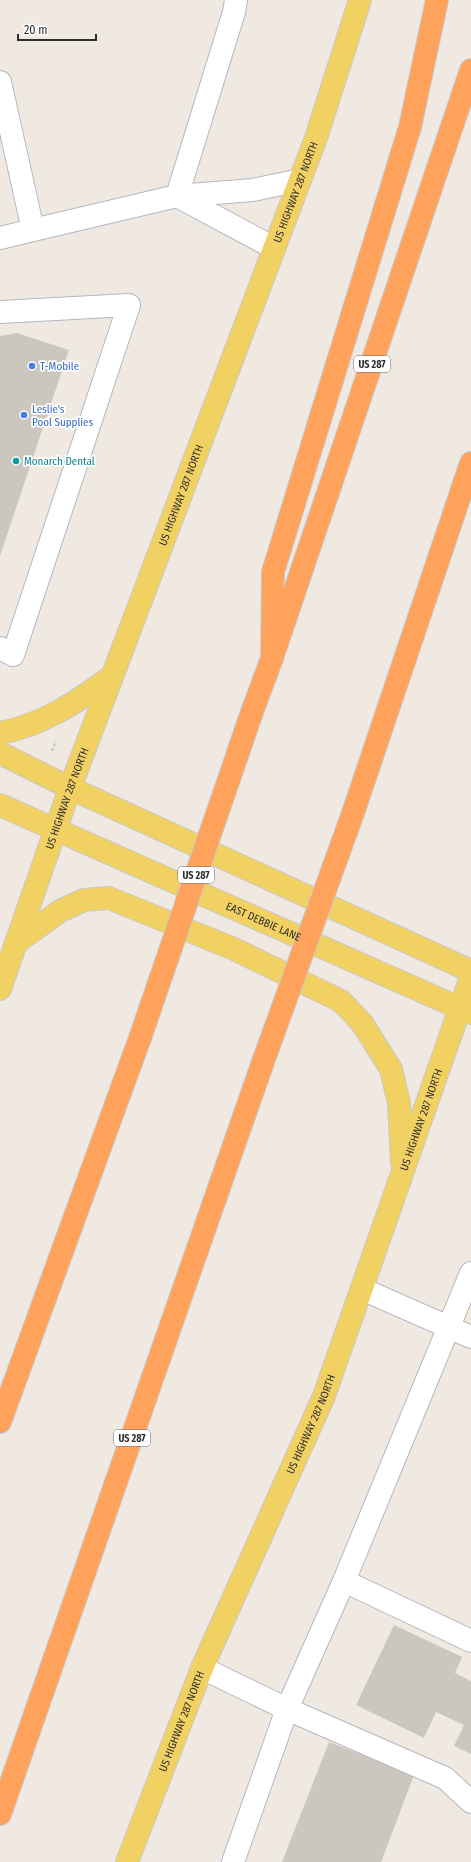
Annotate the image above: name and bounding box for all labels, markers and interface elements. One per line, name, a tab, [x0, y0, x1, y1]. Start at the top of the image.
scale bar	[18, 16, 96, 42]
text: 20 m	[24, 23, 48, 37]
street label: US HIGHWAY 287 NORTH	[271, 140, 321, 245]
road number: US 287	[354, 356, 390, 372]
place label: T-Mobile	[40, 360, 79, 373]
marker: T-Mobile	[27, 361, 37, 371]
place label: Leslie's Pool Supplies	[32, 403, 94, 429]
marker: Leslie's Pool Supplies	[19, 410, 29, 420]
street label: US HIGHWAY 287 NORTH	[156, 443, 206, 548]
place label: Monarch Dental	[24, 455, 95, 468]
marker: Monarch Dental	[11, 456, 21, 466]
street label: US HIGHWAY 287 NORTH	[43, 746, 92, 851]
road number: US 287	[178, 867, 214, 883]
street label: EAST DEBBIE LANE	[224, 900, 303, 944]
street label: US HIGHWAY 287 NORTH	[398, 1067, 445, 1172]
street label: US HIGHWAY 287 NORTH	[284, 1373, 338, 1476]
road number: US 287	[114, 1430, 150, 1446]
street label: US HIGHWAY 287 NORTH	[157, 1669, 207, 1774]

